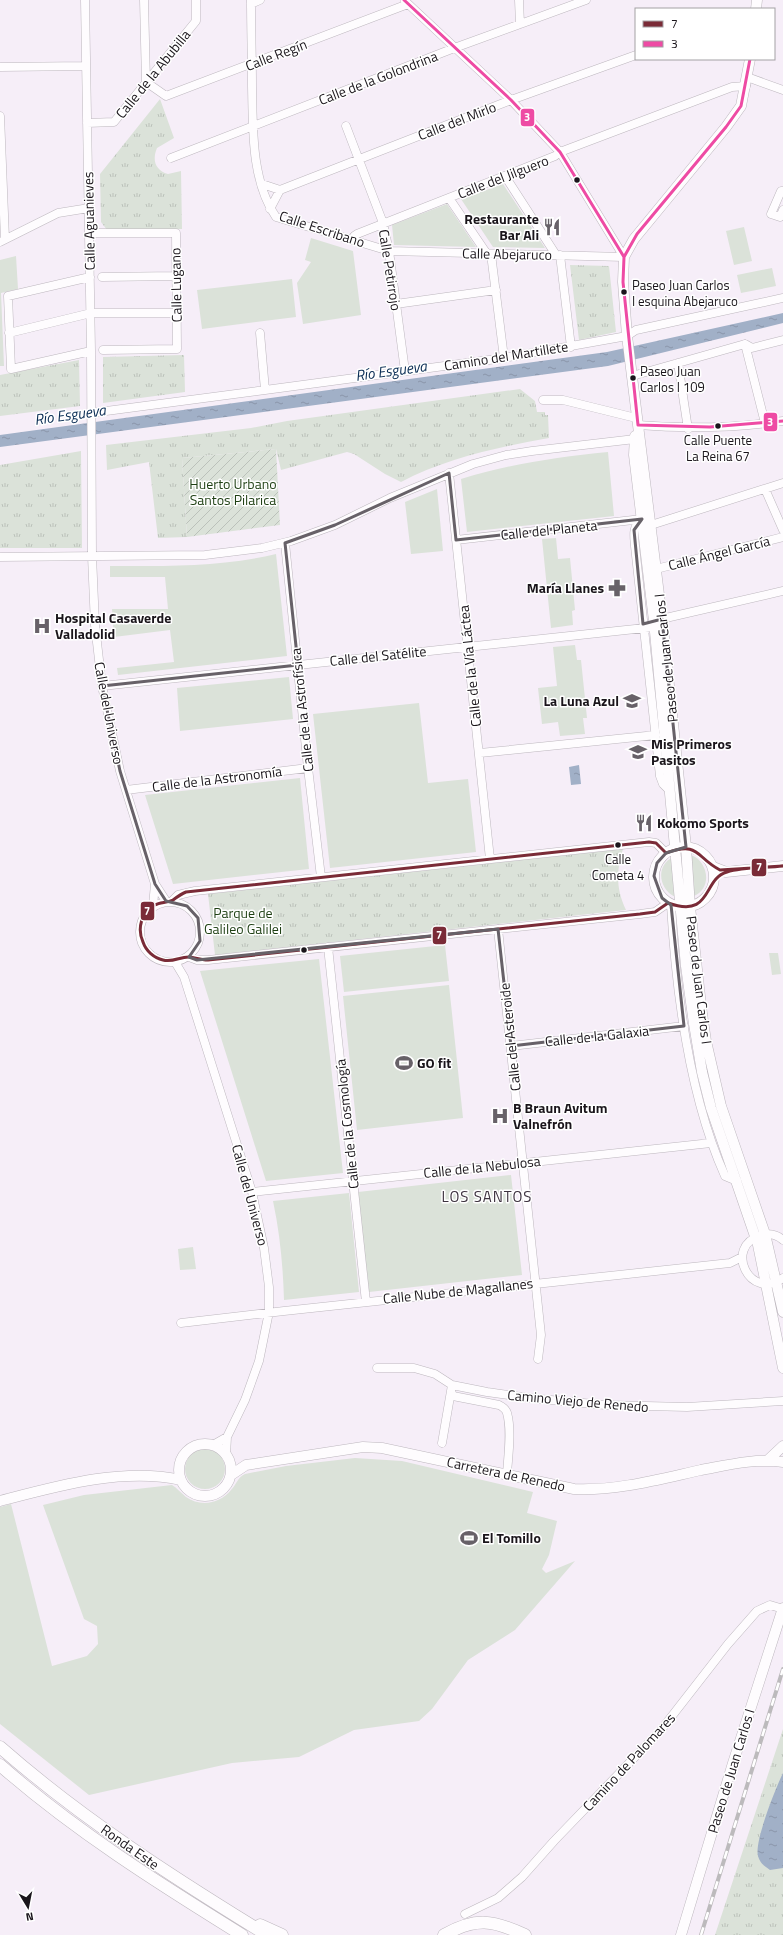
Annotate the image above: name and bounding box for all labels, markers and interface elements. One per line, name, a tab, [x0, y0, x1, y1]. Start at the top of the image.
legend	[635, 8, 775, 60]
text: 7	[671, 14, 678, 33]
street label: Calle de la Abubilla	[110, 25, 195, 123]
street label: Calle Regín	[242, 33, 310, 76]
text: 3	[671, 34, 678, 53]
street label: Calle de la Golondrina	[315, 45, 440, 110]
street label: Calle del Mirlo	[415, 96, 499, 145]
line badge: 3	[520, 108, 535, 127]
text: 3	[524, 109, 530, 125]
street label: Calle del Jilguero	[454, 149, 551, 204]
street label: Calle Aguanieves	[77, 171, 100, 271]
unlabelled marker	[572, 175, 582, 185]
street label: Calle Escribano	[277, 205, 368, 252]
place label: Restaurante Bar Ali	[464, 208, 539, 245]
restaurant icon: Restaurante Bar Ali	[542, 217, 562, 237]
street label: Calle Petirrojo	[374, 228, 407, 312]
street label: Calle Abejaruco	[462, 242, 552, 265]
street label: Calle Lugano	[164, 248, 187, 322]
place label: Paseo Juan Carlos I esquina Abejaruco	[632, 275, 738, 311]
marker: Paseo Juan Carlos I esquina Abejaruco	[619, 287, 629, 297]
street label: Camino del Martillete	[442, 335, 569, 376]
water label: Río Esgueva	[354, 354, 429, 387]
place label: Paseo Juan Carlos I 109	[640, 361, 705, 397]
marker: Paseo Juan Carlos I 109	[628, 373, 638, 383]
water label: Río Esgueva	[33, 398, 108, 431]
line badge: 3	[763, 412, 778, 432]
text: 3	[767, 414, 773, 430]
marker: Calle Puente La Reina 67	[713, 421, 723, 431]
place label: Calle Puente La Reina 67	[684, 430, 752, 466]
park label: Huerto Urbano Santos Pilarica	[189, 473, 277, 510]
street label: Calle del Planeta	[500, 514, 598, 545]
street label: Calle Ángel García	[666, 530, 772, 575]
place label: María Llanes	[527, 577, 604, 598]
pharmacy icon: María Llanes	[607, 578, 627, 598]
street label: Paseo de Juan Carlos I	[648, 593, 683, 723]
street label: Calle de la Vía Láctea	[453, 604, 486, 728]
place label: Hospital Casaverde Valladolid	[55, 607, 171, 644]
hospital icon: Hospital Casaverde Valladolid	[32, 616, 52, 636]
street label: Calle del Satélite	[329, 640, 427, 671]
street label: Calle de la Astrofísica	[285, 647, 318, 773]
street label: Calle del Universo	[89, 660, 130, 766]
place label: La Luna Azul	[544, 690, 619, 711]
school or university icon: La Luna Azul	[622, 691, 642, 711]
place label: Mis Primeros Pasitos	[651, 733, 732, 770]
school or university icon: Mis Primeros Pasitos	[628, 742, 648, 762]
street label: Calle de la Astronomía	[151, 760, 283, 797]
place label: Kokomo Sports	[657, 812, 749, 833]
restaurant icon: Kokomo Sports	[634, 813, 654, 833]
marker: Calle Cometa 4	[613, 840, 623, 850]
place label: Calle Cometa 4	[592, 849, 644, 885]
line badge: 7	[751, 858, 767, 877]
text: 7	[756, 859, 762, 875]
line badge: 7	[140, 901, 155, 921]
park label: Parque de Galileo Galilei	[204, 902, 282, 939]
text: 7	[144, 903, 150, 919]
street label: Paseo de Juan Carlos I	[681, 915, 718, 1045]
line badge: 7	[432, 926, 447, 945]
text: 7	[436, 927, 442, 943]
unlabelled marker	[299, 945, 309, 955]
street label: Calle del Asteroide	[493, 982, 526, 1092]
street label: Calle de la Galaxia	[544, 1020, 650, 1051]
place label: GO fit	[417, 1052, 451, 1073]
sports icon: GO fit	[394, 1053, 414, 1073]
street label: Calle de la Cosmología	[329, 1058, 364, 1190]
place label: B Braun Avitum Valnefrón	[513, 1097, 607, 1134]
hospital icon: B Braun Avitum Valnefrón	[490, 1106, 510, 1126]
street label: Calle del Universo	[227, 1142, 274, 1248]
street label: Calle de la Nebulosa	[422, 1150, 541, 1183]
district label: LOS SANTOS	[442, 1185, 532, 1208]
street label: Calle Nube de Magallanes	[382, 1272, 534, 1309]
street label: Camino Viejo de Renedo	[507, 1384, 650, 1417]
street label: Carretera de Renedo	[445, 1451, 567, 1496]
place label: El Tomillo	[482, 1527, 541, 1548]
sports icon: El Tomillo	[459, 1528, 479, 1548]
street label: Paseo de Juan Carlos I	[702, 1706, 759, 1836]
street label: Camino de Palomares	[577, 1708, 680, 1816]
street label: Ronda Este	[97, 1819, 164, 1874]
north arrow	[8, 1887, 48, 1927]
text: N	[25, 1908, 35, 1925]

